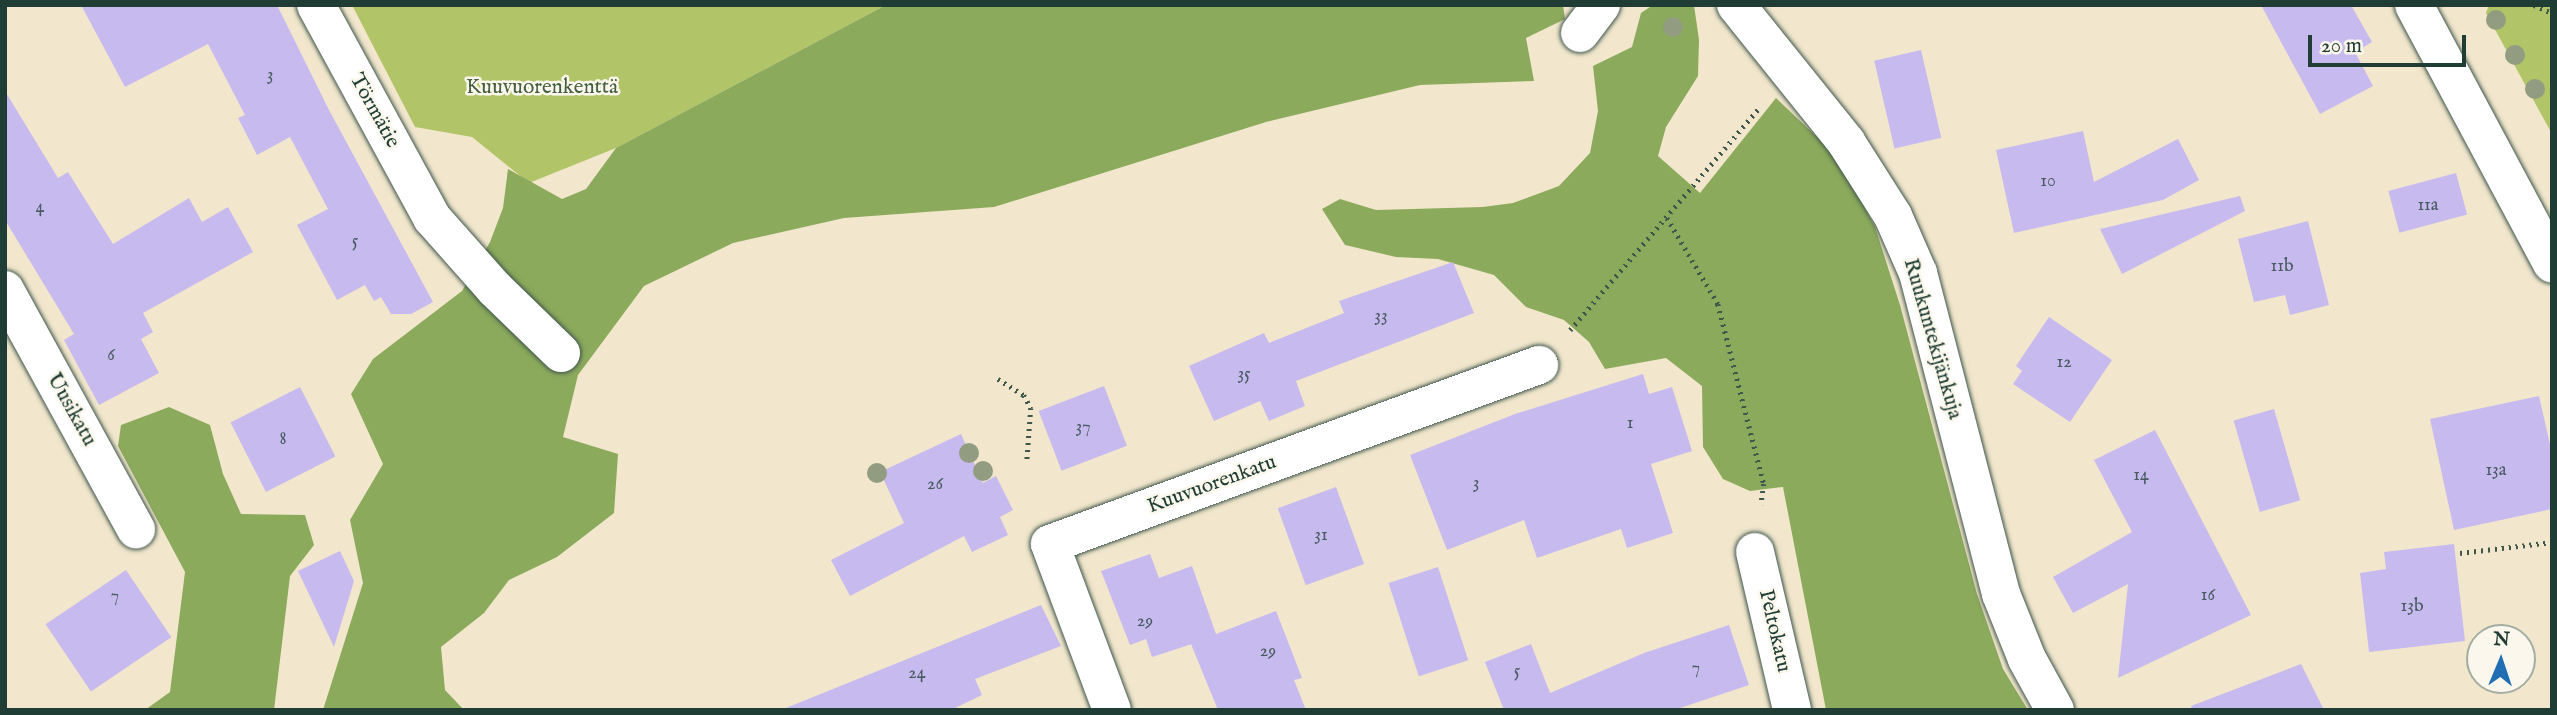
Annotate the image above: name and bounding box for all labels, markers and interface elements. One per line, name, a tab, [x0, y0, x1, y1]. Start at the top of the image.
scale bar	[2312, 21, 2470, 65]
text: 20 m	[2321, 33, 2362, 60]
house number: 3	[267, 65, 273, 87]
street label: Törmätie	[343, 69, 405, 153]
park label: Kuuvuorenkenttä	[466, 75, 618, 101]
house number: 10	[2040, 171, 2056, 193]
house number: 11a	[2417, 195, 2439, 217]
house number: 4	[36, 197, 44, 219]
house number: 5	[352, 231, 358, 253]
street label: Ruukuntekijänkuja	[1897, 256, 1967, 422]
house number: 11b	[2270, 256, 2294, 278]
house number: 33	[1374, 306, 1388, 328]
house number: 6	[107, 345, 115, 367]
house number: 12	[2056, 352, 2072, 374]
house number: 35	[1237, 364, 1251, 386]
street label: Uusikatu	[41, 369, 101, 451]
house number: 1	[1627, 413, 1633, 435]
house number: 37	[1075, 417, 1091, 439]
house number: 8	[279, 429, 287, 451]
street label: Kuuvuorenkatu	[1144, 450, 1280, 520]
house number: 13a	[2485, 460, 2507, 482]
house number: 14	[2133, 465, 2149, 487]
house number: 3	[1473, 473, 1479, 495]
house number: 26	[927, 474, 943, 496]
house number: 31	[1314, 525, 1328, 547]
house number: 16	[2201, 585, 2215, 607]
house number: 7	[111, 586, 119, 608]
street label: Peltokatu	[1752, 587, 1796, 675]
house number: 13b	[2400, 596, 2424, 618]
house number: 29	[1137, 611, 1153, 633]
north arrow	[2466, 624, 2536, 694]
text: N	[2493, 628, 2510, 652]
house number: 29	[1260, 641, 1276, 663]
house number: 7	[1692, 658, 1700, 680]
house number: 5	[1514, 661, 1520, 683]
house number: 24	[908, 663, 926, 685]

